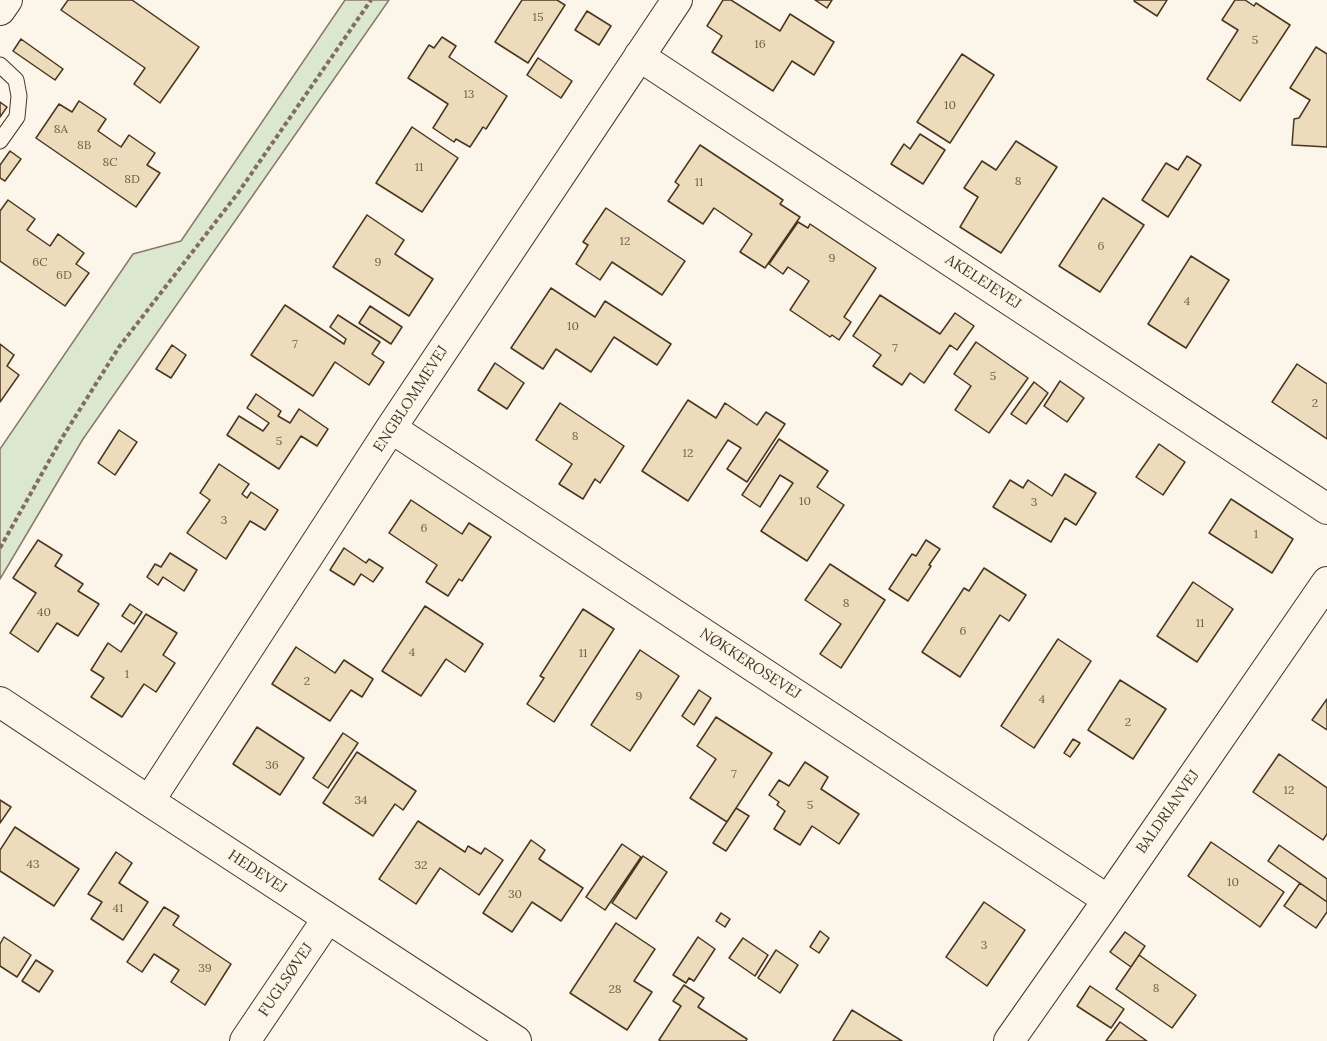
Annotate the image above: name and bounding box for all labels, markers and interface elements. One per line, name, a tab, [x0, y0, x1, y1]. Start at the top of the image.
house number: 15	[533, 11, 543, 25]
house number: 5	[1252, 34, 1258, 48]
house number: 16	[754, 38, 766, 52]
house number: 13	[463, 88, 475, 102]
house number: 10	[944, 99, 956, 113]
house number: 8A	[54, 123, 68, 137]
house number: 8B	[77, 139, 91, 153]
house number: 8C	[102, 156, 118, 170]
house number: 11	[415, 161, 423, 175]
house number: 8D	[124, 173, 140, 187]
house number: 8	[1015, 175, 1021, 189]
house number: 11	[695, 176, 703, 190]
house number: 12	[620, 235, 630, 249]
house number: 6	[1098, 240, 1104, 254]
street label: AKELEJEVEJ	[942, 251, 1024, 313]
house number: 9	[829, 252, 835, 266]
house number: 6C	[32, 256, 48, 270]
house number: 9	[375, 256, 381, 270]
house number: 6D	[56, 269, 72, 283]
house number: 4	[1184, 295, 1190, 309]
house number: 10	[567, 320, 579, 334]
house number: 7	[292, 338, 298, 352]
street label: ENGBLOMMEVEJ	[370, 342, 452, 456]
house number: 7	[892, 342, 898, 356]
house number: 5	[990, 370, 996, 384]
house number: 2	[1312, 397, 1318, 411]
house number: 8	[572, 430, 578, 444]
house number: 5	[276, 435, 282, 449]
house number: 12	[683, 447, 693, 461]
house number: 10	[799, 495, 811, 509]
house number: 3	[1031, 496, 1037, 510]
house number: 3	[221, 514, 227, 528]
house number: 6	[421, 522, 427, 536]
house number: 1	[1254, 528, 1258, 542]
house number: 8	[843, 597, 849, 611]
house number: 40	[37, 606, 51, 620]
house number: 11	[1196, 617, 1204, 631]
street label: NØKKEROSEVEJ	[696, 625, 804, 703]
house number: 6	[960, 625, 966, 639]
house number: 4	[409, 646, 415, 660]
house number: 11	[579, 647, 587, 661]
house number: 1	[125, 668, 129, 682]
house number: 2	[304, 675, 310, 689]
house number: 9	[636, 690, 642, 704]
house number: 4	[1039, 693, 1045, 707]
house number: 2	[1125, 716, 1131, 730]
house number: 36	[265, 759, 279, 773]
street label: BALDRIANVEJ	[1133, 767, 1203, 857]
house number: 7	[731, 768, 737, 782]
house number: 12	[1284, 784, 1294, 798]
house number: 34	[354, 794, 368, 808]
house number: 5	[807, 799, 813, 813]
street label: HEDEVEJ	[224, 846, 290, 898]
house number: 43	[26, 858, 40, 872]
house number: 32	[414, 859, 428, 873]
house number: 10	[1227, 876, 1239, 890]
house number: 30	[508, 888, 522, 902]
house number: 41	[113, 902, 123, 916]
house number: 3	[981, 939, 987, 953]
street label: FUGLSØVEJ	[255, 940, 317, 1020]
house number: 39	[198, 962, 212, 976]
house number: 8	[1153, 982, 1159, 996]
house number: 28	[608, 983, 622, 997]

